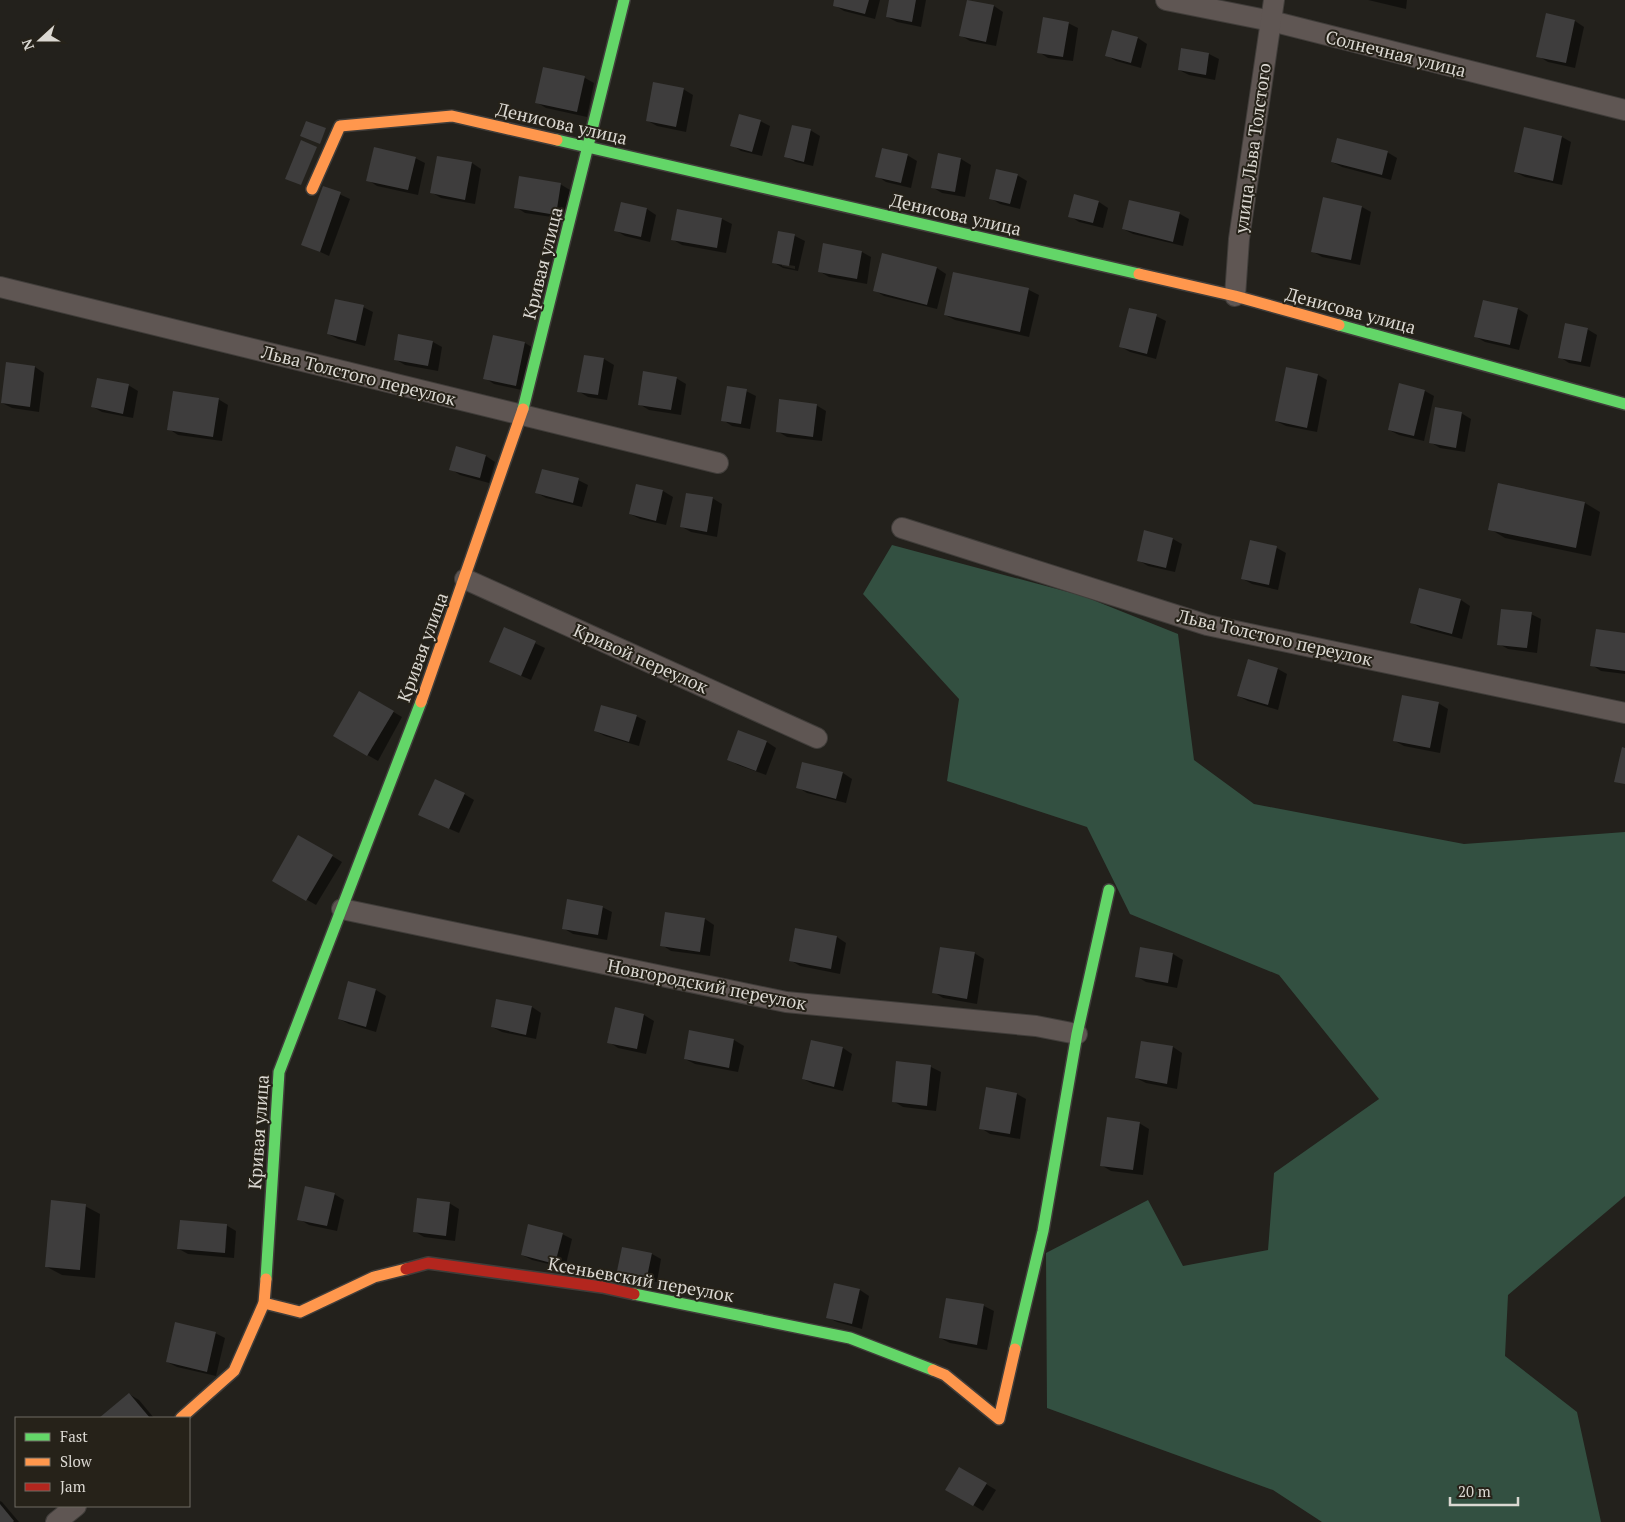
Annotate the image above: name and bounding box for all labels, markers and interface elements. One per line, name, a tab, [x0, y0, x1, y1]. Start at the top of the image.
north arrow	[15, 15, 65, 65]
street label: Солнечная улица	[1323, 24, 1469, 82]
text: N	[16, 36, 38, 53]
street label: улица Льва Толстого	[1228, 61, 1276, 236]
street label: Денисова улица	[494, 96, 630, 150]
street label: Денисова улица	[888, 187, 1024, 241]
street label: Кривая улица	[516, 204, 568, 322]
street label: Денисова улица	[1283, 281, 1419, 339]
street label: Льва Толстого переулок	[258, 339, 459, 411]
street label: Кривая улица	[391, 589, 453, 705]
street label: Льва Толстого переулок	[1174, 603, 1375, 671]
street label: Кривой переулок	[570, 618, 712, 699]
street label: Новгородский переулок	[606, 953, 809, 1015]
street label: Кривая улица	[242, 1074, 274, 1190]
street label: Ксеньевский переулок	[546, 1251, 736, 1307]
legend	[15, 1417, 190, 1507]
text: Fast	[60, 1426, 88, 1446]
text: Slow	[60, 1451, 93, 1471]
scale bar	[1450, 1474, 1518, 1506]
text: Jam	[60, 1476, 86, 1496]
text: 20 m	[1458, 1481, 1491, 1501]

